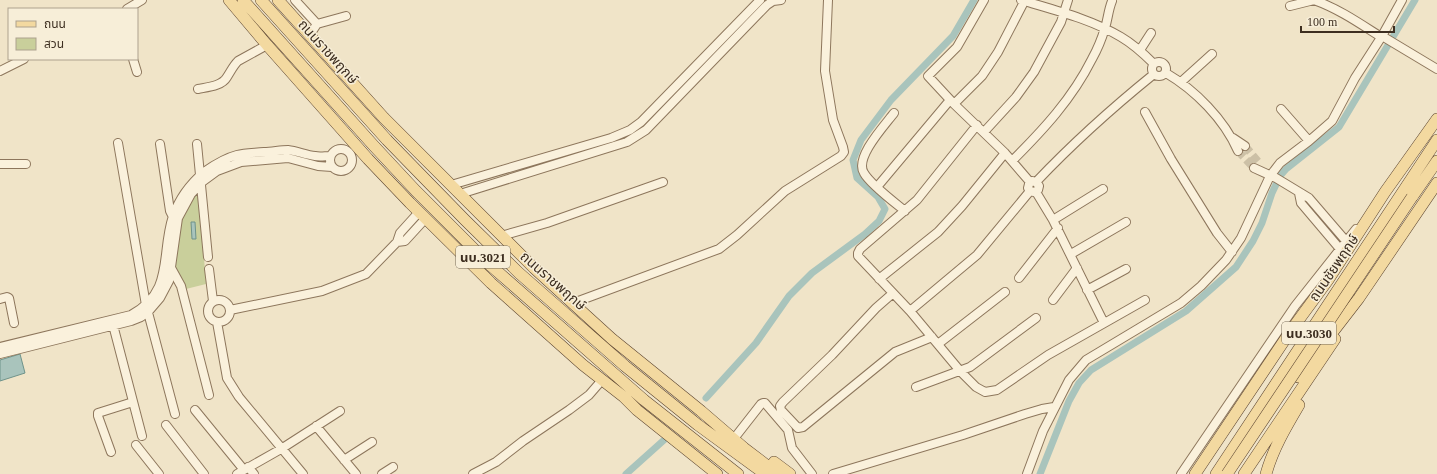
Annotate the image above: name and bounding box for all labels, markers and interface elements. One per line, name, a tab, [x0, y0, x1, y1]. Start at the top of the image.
legend	[8, 8, 138, 60]
scale bar	[1301, 8, 1394, 34]
text: 100 m	[1307, 15, 1338, 29]
text: ถนน	[44, 17, 66, 31]
street label: ถนนราชพฤกษ์	[295, 17, 361, 87]
text: สวน	[44, 37, 64, 51]
street label: ถนนชัยพฤกษ์	[1306, 232, 1362, 304]
road number: นบ.3021	[456, 246, 510, 268]
street label: ถนนราชพฤกษ์	[517, 249, 589, 313]
road number: นบ.3030	[1282, 322, 1336, 344]

